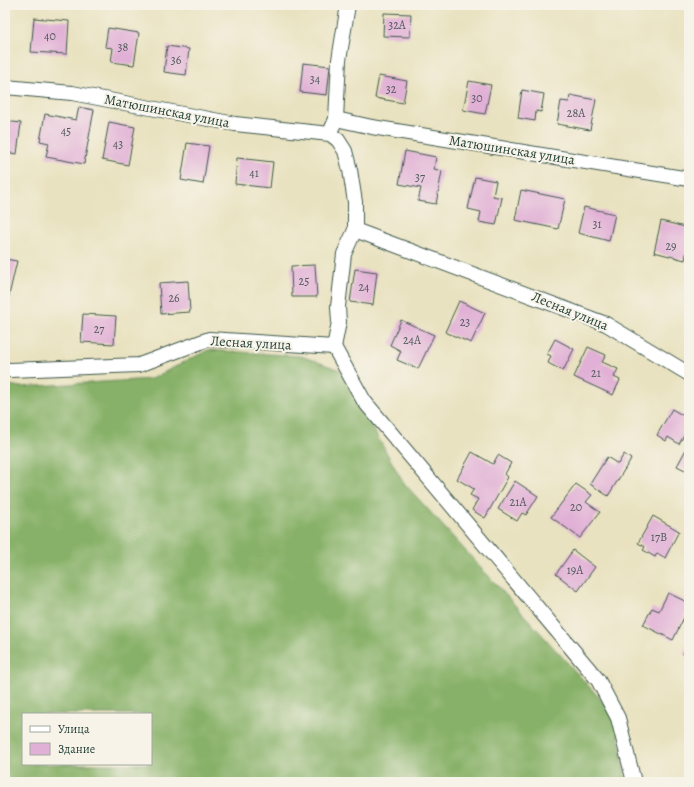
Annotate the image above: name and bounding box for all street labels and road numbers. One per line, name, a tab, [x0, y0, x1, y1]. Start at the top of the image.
street label: Матюшинская улица	[103, 90, 232, 133]
street label: Матюшинская улица	[448, 131, 577, 169]
street label: Лесная улица	[529, 287, 612, 335]
street label: Лесная улица	[210, 331, 293, 355]

